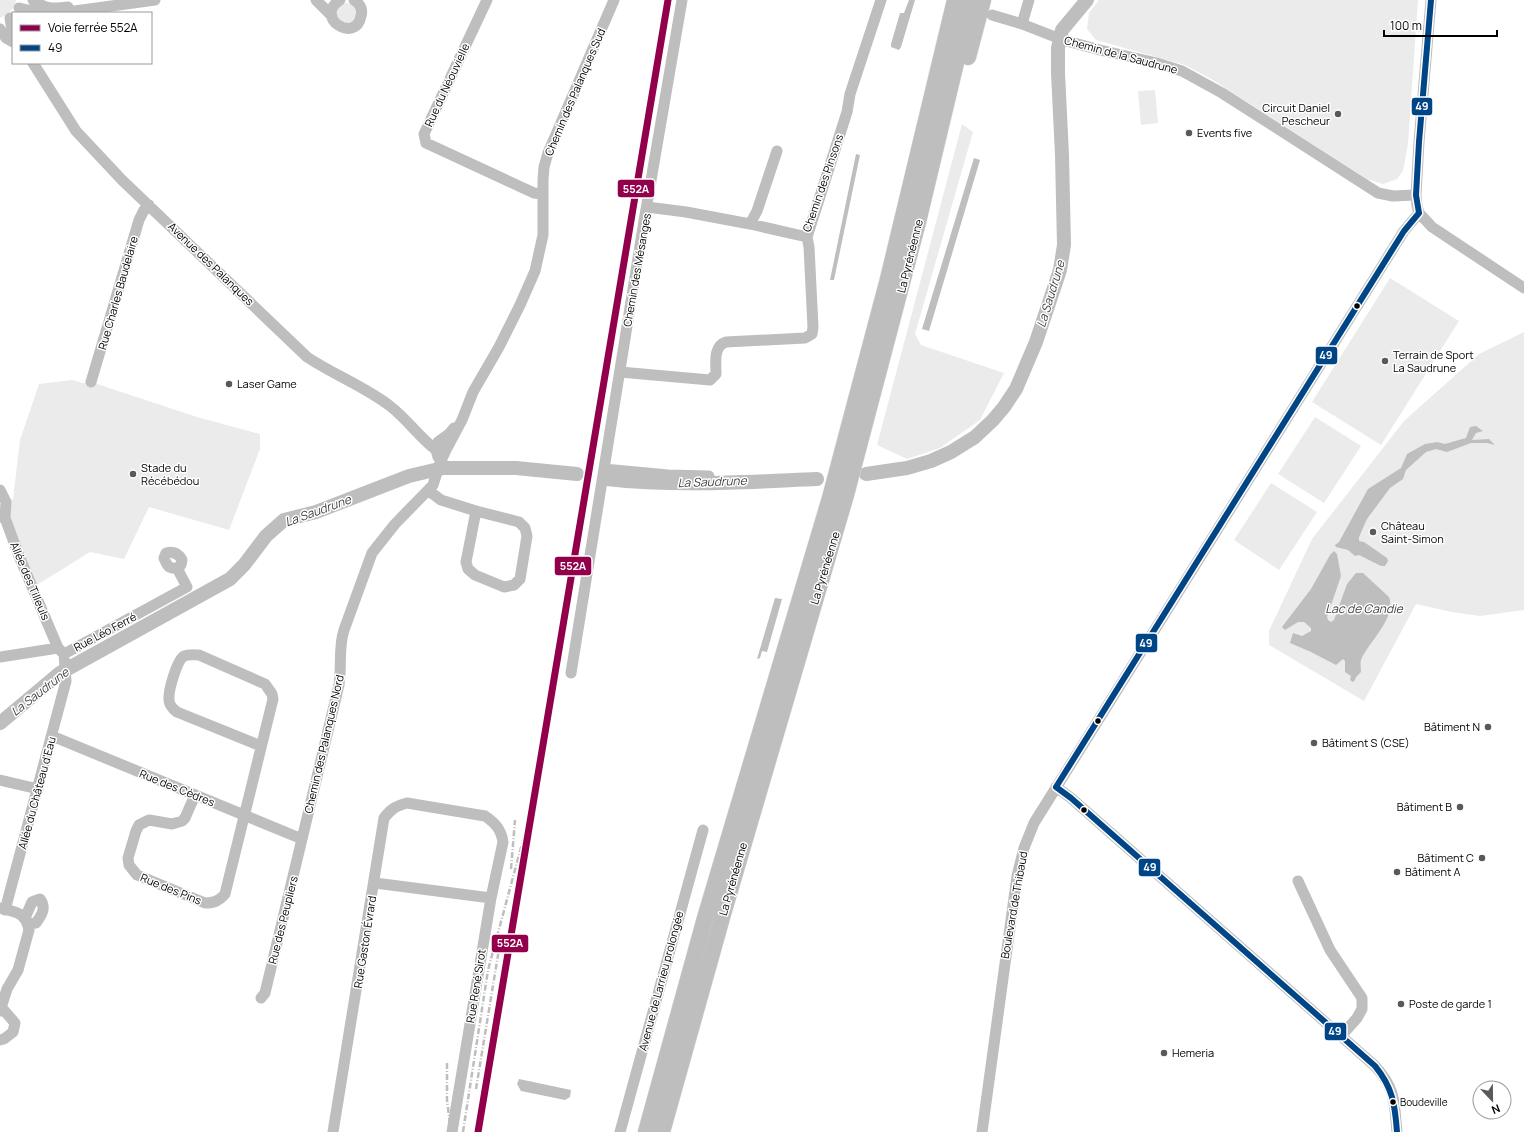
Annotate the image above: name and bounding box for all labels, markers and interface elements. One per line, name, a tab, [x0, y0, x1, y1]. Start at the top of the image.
legend	[12, 12, 152, 64]
scale bar	[1384, 12, 1497, 38]
text: 100 m	[1390, 17, 1422, 34]
text: Voie ferrée 552A	[48, 19, 138, 36]
street label: Chemin des Palanques Sud	[541, 26, 608, 158]
street label: Chemin de la Saudrune	[1063, 32, 1180, 77]
text: 49	[48, 39, 62, 56]
street label: Rue du Néouvielle	[421, 40, 473, 129]
line badge: 49	[1411, 97, 1433, 116]
text: 49	[1415, 98, 1429, 113]
place label: Circuit Daniel Pescheur	[1262, 100, 1330, 128]
marker: Circuit Daniel Pescheur	[1333, 109, 1343, 119]
place label: Events five	[1197, 125, 1253, 140]
marker: Events five	[1184, 128, 1194, 138]
street label: Chemin des Pinsons	[799, 132, 846, 234]
line badge: 552A	[617, 179, 655, 198]
text: 552A	[623, 181, 650, 196]
street label: Chemin des Mésanges	[619, 212, 654, 328]
street label: La Pyrénéenne	[893, 217, 926, 294]
street label: Avenue des Palanques	[165, 219, 258, 309]
street label: Rue Charles Baudelaire	[94, 234, 141, 351]
water label: La Saudrune	[1032, 257, 1069, 329]
unlabelled marker	[1352, 301, 1362, 311]
line badge: 49	[1315, 346, 1338, 365]
text: 49	[1319, 347, 1333, 362]
place label: Terrain de Sport La Saudrune	[1393, 347, 1474, 375]
marker: Terrain de Sport La Saudrune	[1380, 356, 1390, 366]
place label: Laser Game	[237, 376, 297, 391]
marker: Laser Game	[224, 379, 234, 389]
place label: Stade du Récébédou	[141, 460, 199, 488]
marker: Stade du Récébédou	[128, 469, 138, 479]
water label: La Saudrune	[677, 472, 748, 491]
water label: La Saudrune	[282, 490, 354, 530]
place label: Château Saint-Simon	[1381, 518, 1444, 546]
marker: Château Saint-Simon	[1368, 527, 1378, 537]
street label: La Pyrénéenne	[806, 529, 843, 606]
street label: Allée des Tilleuls	[7, 539, 54, 622]
line badge: 552A	[554, 556, 592, 576]
text: 552A	[560, 558, 587, 573]
water label: Lac de Candie	[1325, 600, 1404, 617]
street label: Rue Léo Ferré	[71, 608, 139, 654]
line badge: 49	[1135, 633, 1158, 653]
text: 49	[1139, 635, 1153, 650]
water label: La Saudrune	[7, 663, 73, 720]
street label: Chemin des Palanques Nord	[300, 673, 347, 815]
unlabelled marker	[1093, 716, 1103, 726]
place label: Bâtiment N	[1424, 719, 1480, 734]
marker: Bâtiment N	[1483, 722, 1493, 732]
street label: Allée du Château d'Eau	[14, 735, 59, 851]
place label: Bâtiment S (CSE)	[1322, 735, 1410, 750]
marker: Bâtiment S (CSE)	[1309, 738, 1319, 748]
street label: Rue des Cèdres	[137, 766, 217, 810]
place label: Bâtiment B	[1397, 799, 1452, 814]
marker: Bâtiment B	[1455, 802, 1465, 812]
unlabelled marker	[1079, 805, 1089, 815]
street label: La Pyrénéenne	[715, 840, 750, 917]
street label: Boulevard de Thibaud	[997, 850, 1030, 960]
place label: Bâtiment C	[1418, 850, 1474, 865]
marker: Bâtiment C	[1477, 853, 1487, 863]
line badge: 49	[1138, 858, 1161, 877]
text: 49	[1143, 859, 1157, 874]
place label: Bâtiment A	[1405, 864, 1461, 879]
marker: Bâtiment A	[1392, 867, 1402, 877]
street label: Rue des Pins	[138, 869, 204, 908]
street label: Rue des Peupliers	[264, 874, 301, 965]
street label: Rue Gaston Évrard	[350, 895, 379, 989]
street label: Avenue de Larrieu prolongée	[635, 909, 687, 1052]
line badge: 552A	[491, 934, 529, 953]
text: 552A	[497, 935, 524, 950]
street label: Rue René Sirot	[462, 948, 489, 1024]
place label: Poste de garde 1	[1409, 996, 1492, 1011]
marker: Poste de garde 1	[1396, 999, 1406, 1009]
line badge: 49	[1324, 1022, 1347, 1041]
text: 49	[1328, 1023, 1342, 1038]
place label: Hemeria	[1172, 1045, 1214, 1060]
marker: Hemeria	[1159, 1048, 1169, 1058]
north arrow	[1472, 1080, 1512, 1120]
place label: Boudeville	[1400, 1095, 1448, 1109]
marker: Boudeville	[1388, 1097, 1398, 1107]
text: N	[1489, 1101, 1502, 1118]

